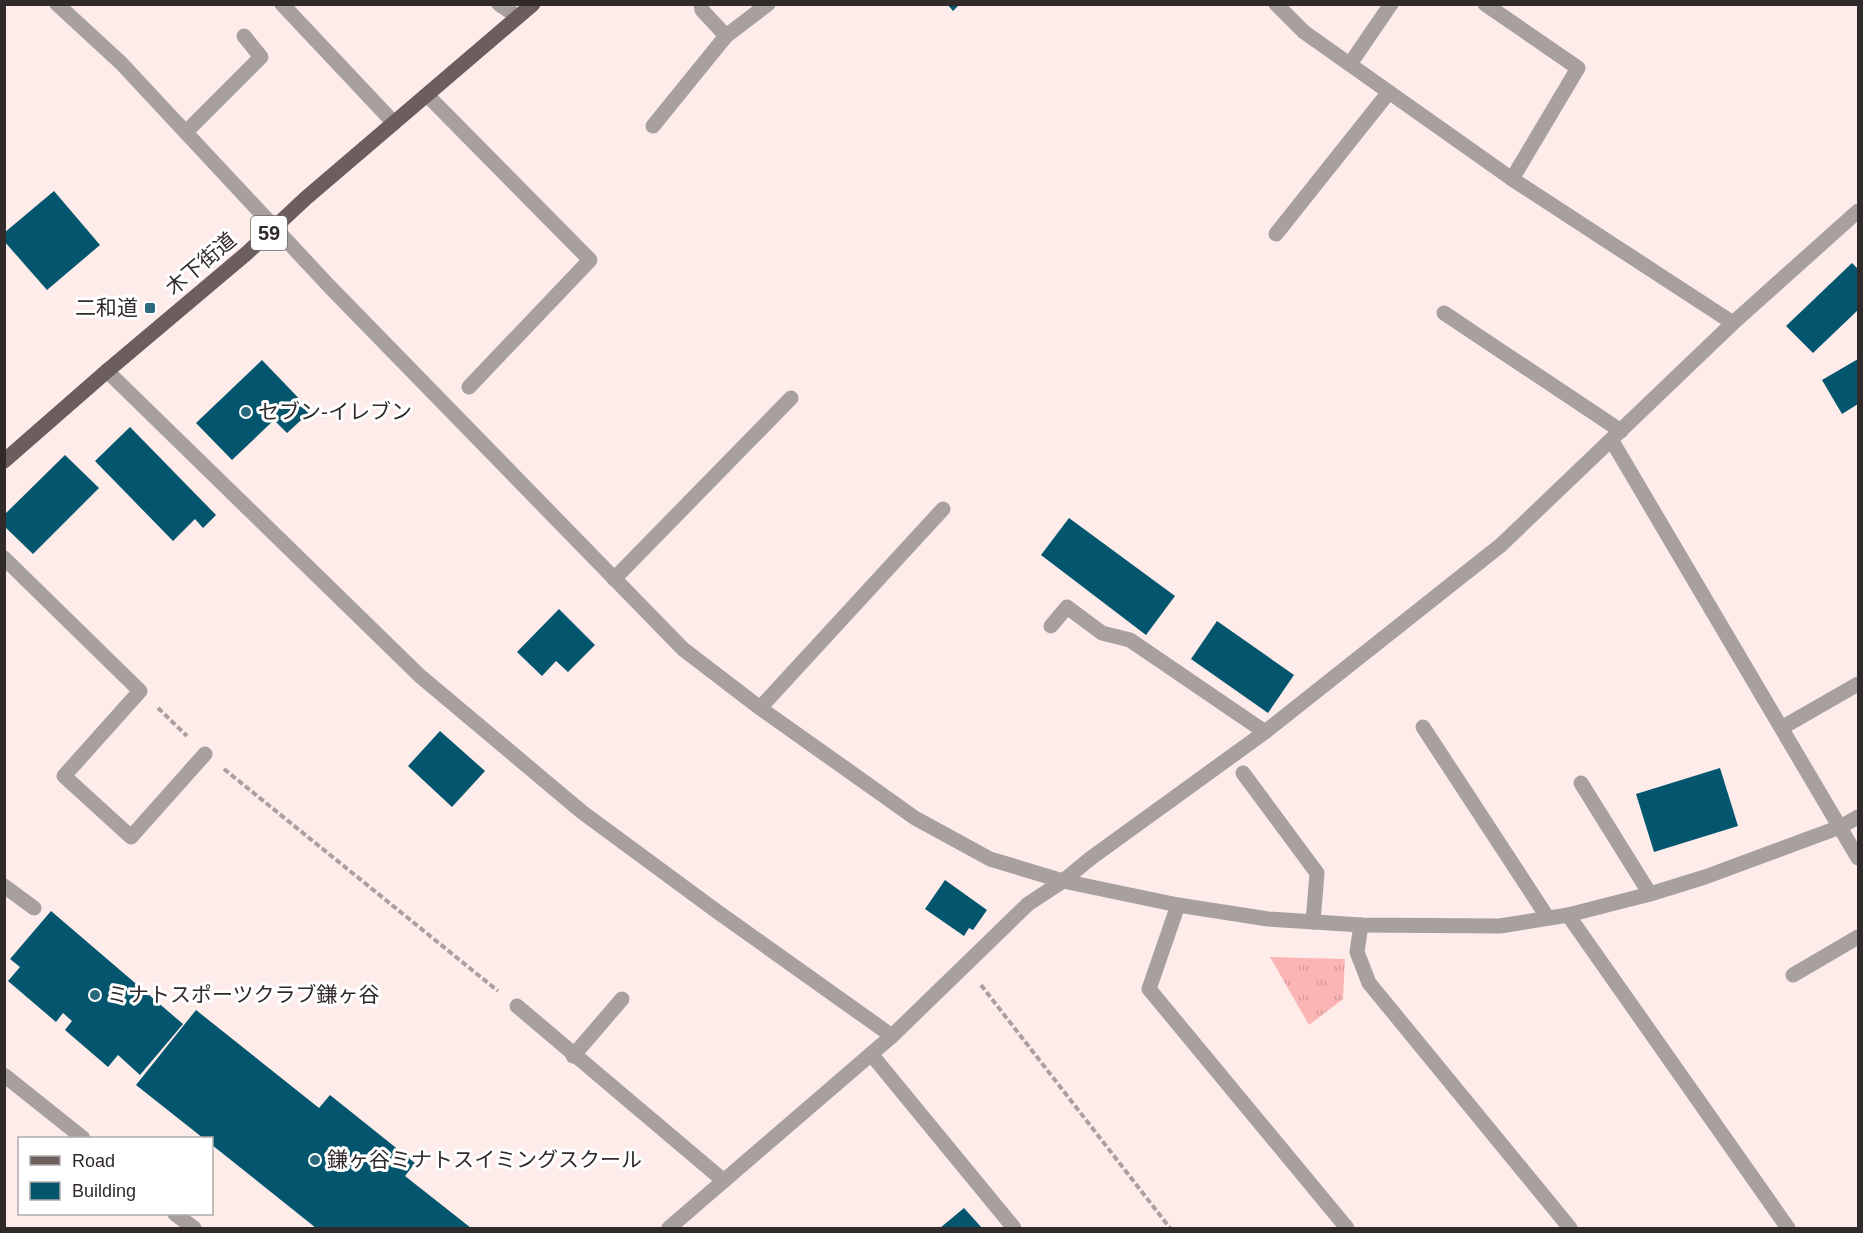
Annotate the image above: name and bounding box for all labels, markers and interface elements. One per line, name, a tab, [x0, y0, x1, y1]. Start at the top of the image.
road number: 59	[251, 216, 287, 250]
street label: 木下街道	[161, 228, 240, 299]
place label: 二和道	[75, 296, 138, 319]
marker: 二和道	[143, 301, 157, 315]
place label: セブン-イレブン	[258, 400, 412, 423]
marker: セブン-イレブン	[239, 405, 253, 419]
place label: ミナトスポーツクラブ鎌ヶ谷	[107, 983, 380, 1006]
marker: ミナトスポーツクラブ鎌ヶ谷	[88, 988, 102, 1002]
legend	[18, 1137, 213, 1215]
place label: 鎌ヶ谷ミナトスイミングスクール	[327, 1148, 642, 1171]
text: Road	[72, 1151, 115, 1171]
marker: 鎌ヶ谷ミナトスイミングスクール	[308, 1153, 322, 1167]
text: Building	[72, 1181, 136, 1201]

